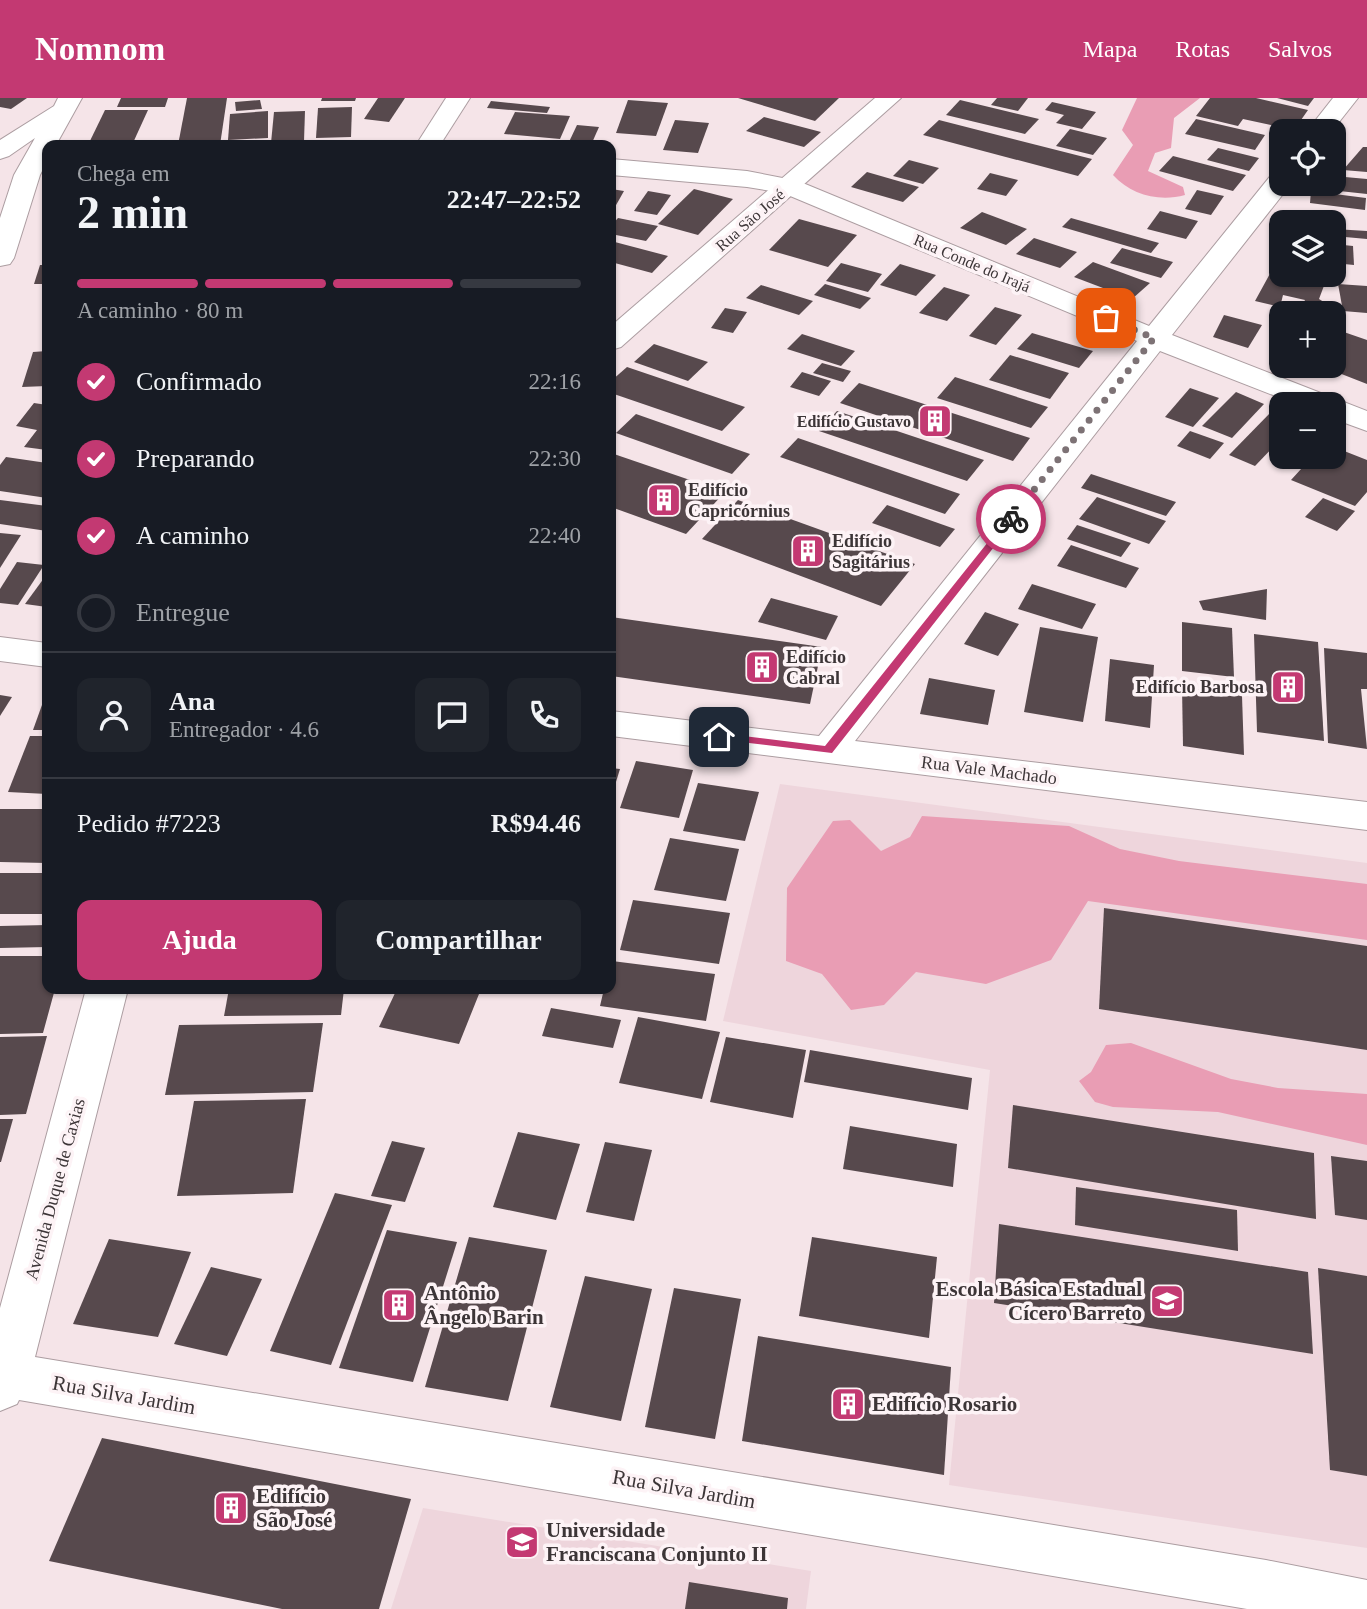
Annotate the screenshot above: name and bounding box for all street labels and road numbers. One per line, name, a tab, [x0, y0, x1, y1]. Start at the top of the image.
street label: Rua São José	[712, 186, 788, 254]
street label: Rua Conde do Irajá	[911, 231, 1033, 296]
street label: Rua Vale Machado	[920, 752, 1058, 788]
street label: Avenida Duque de Caxias	[21, 1096, 89, 1282]
street label: Rua Silva Jardim	[51, 1371, 197, 1419]
street label: Rua Silva Jardim	[611, 1465, 757, 1513]

